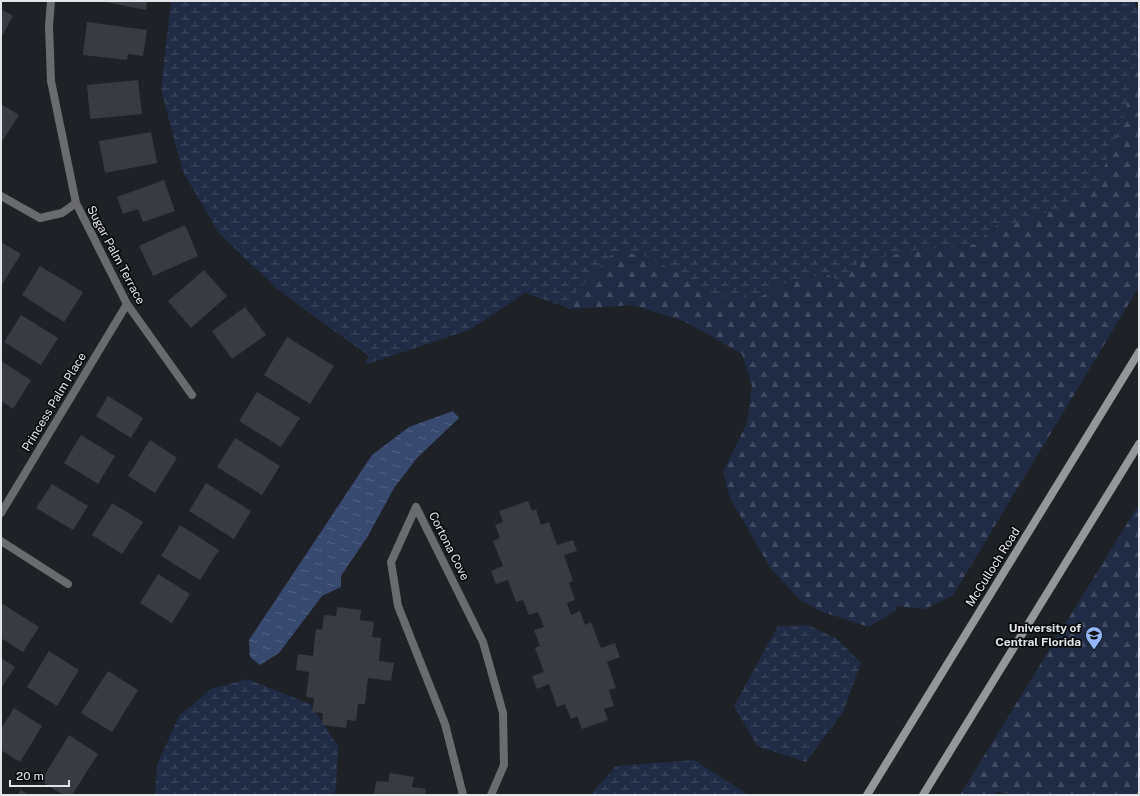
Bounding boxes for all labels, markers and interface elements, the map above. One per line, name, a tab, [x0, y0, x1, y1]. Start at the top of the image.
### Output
street label: Sugar Palm Terrace	[84, 203, 148, 307]
street label: Princess Palm Place	[19, 350, 89, 454]
street label: Cortona Cove	[426, 509, 472, 583]
street label: McCulloch Road	[963, 525, 1023, 609]
place label: University of Central Florida	[995, 621, 1081, 649]
school or university icon: University of Central Florida	[1084, 625, 1104, 650]
scale bar	[10, 762, 69, 788]
text: 20 m	[16, 769, 44, 783]

